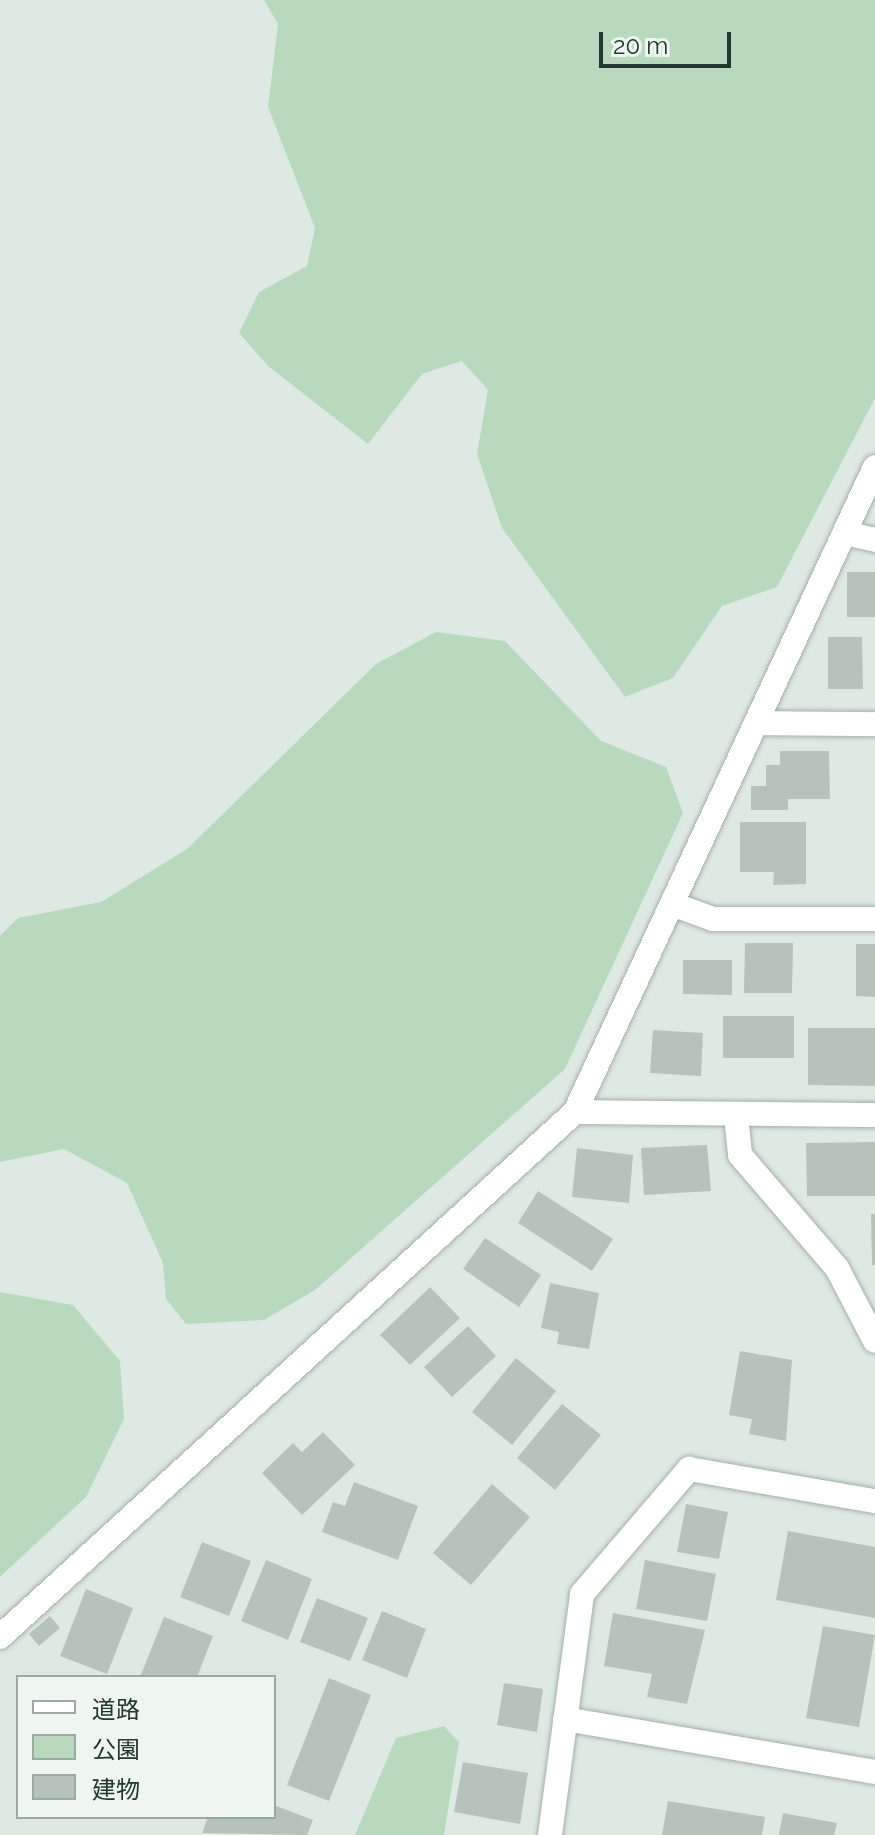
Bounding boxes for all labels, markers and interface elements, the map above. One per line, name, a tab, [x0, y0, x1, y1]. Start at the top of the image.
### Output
scale bar	[603, 16, 735, 66]
text: 20 m	[613, 31, 668, 60]
legend	[16, 1675, 276, 1819]
text: 道路	[92, 1695, 140, 1724]
text: 公園	[92, 1735, 140, 1764]
text: 建物	[92, 1775, 140, 1804]

